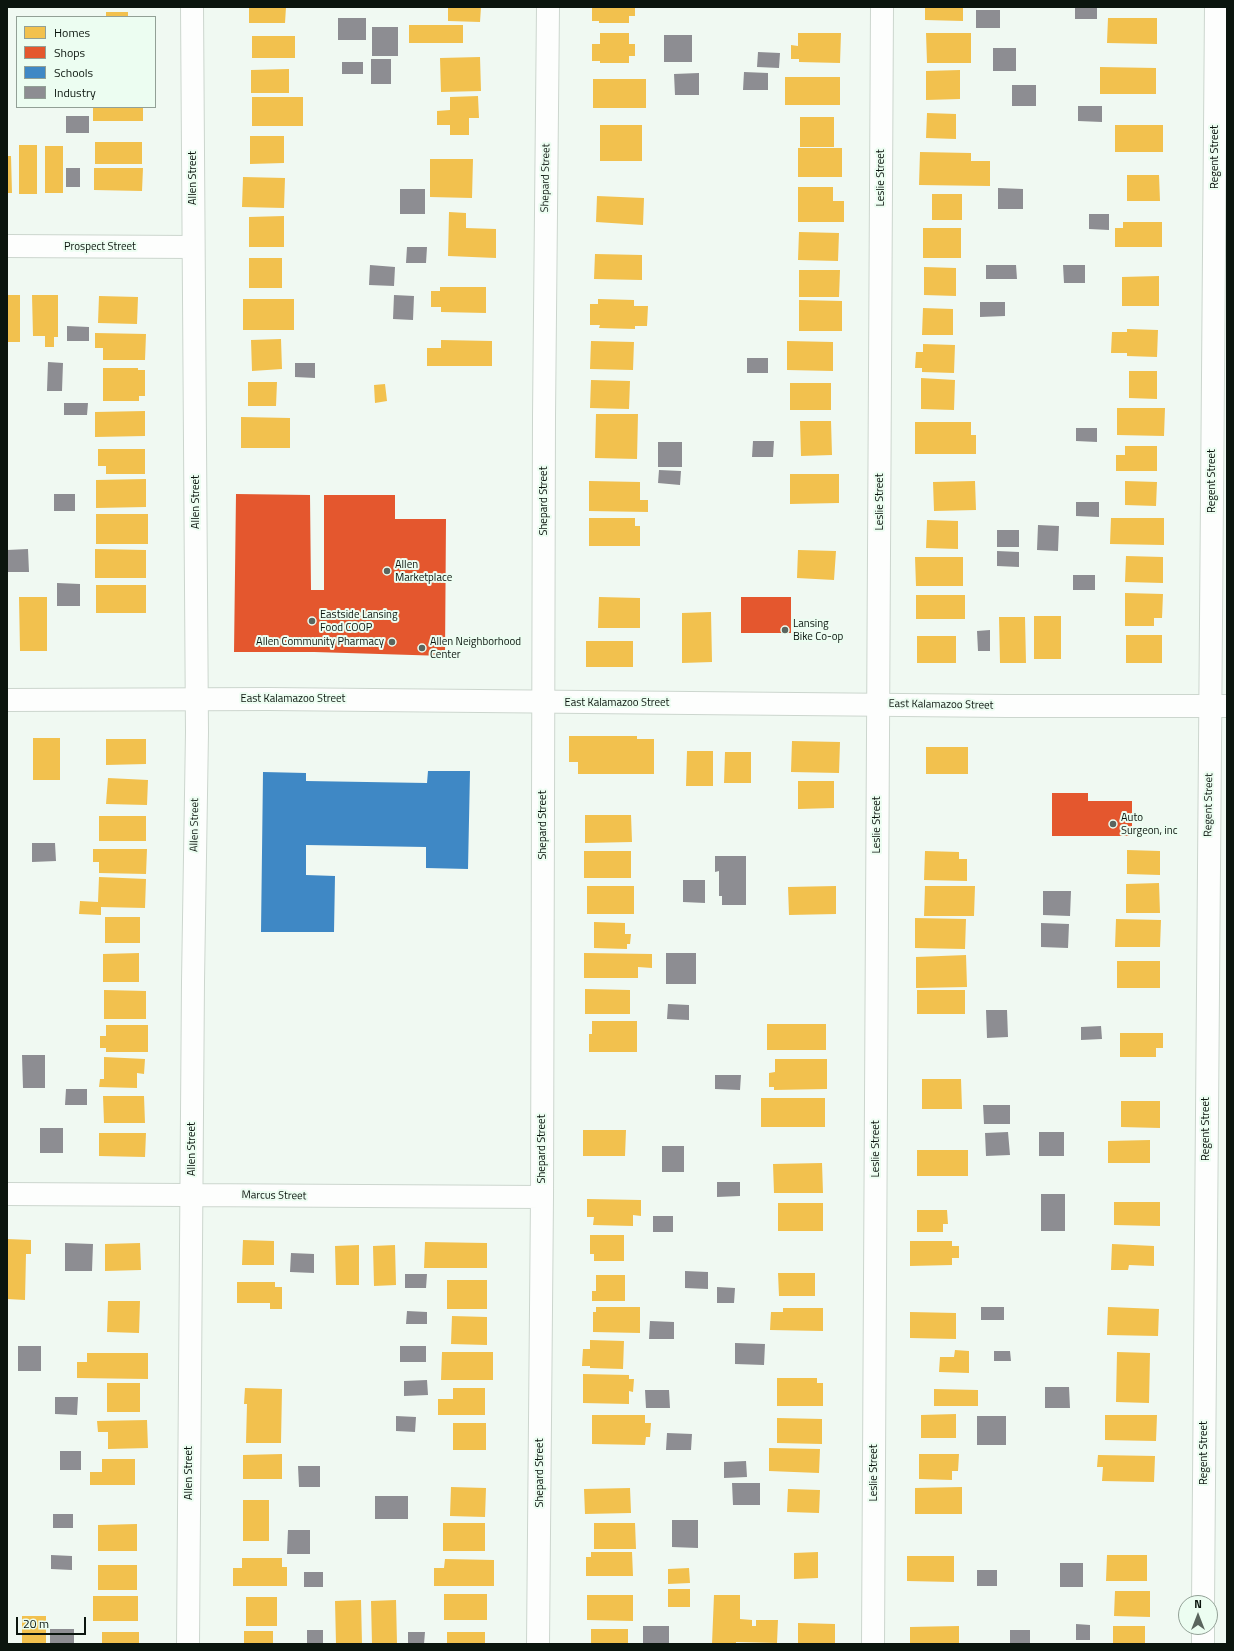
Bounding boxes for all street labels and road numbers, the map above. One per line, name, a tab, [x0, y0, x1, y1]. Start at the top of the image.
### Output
street label: Regent Street	[1208, 125, 1222, 189]
street label: Shepard Street	[539, 143, 553, 213]
street label: Leslie Street	[874, 149, 888, 207]
street label: Allen Street	[186, 151, 200, 205]
street label: Prospect Street	[64, 240, 136, 254]
street label: Regent Street	[1205, 449, 1219, 513]
street label: Shepard Street	[537, 467, 551, 535]
street label: Leslie Street	[873, 473, 887, 531]
street label: Allen Street	[189, 475, 203, 529]
street label: East Kalamazoo Street	[241, 692, 345, 706]
street label: East Kalamazoo Street	[565, 696, 669, 710]
street label: East Kalamazoo Street	[888, 697, 994, 713]
street label: Regent Street	[1202, 773, 1216, 837]
street label: Shepard Street	[536, 791, 550, 859]
street label: Leslie Street	[870, 796, 884, 854]
street label: Allen Street	[188, 798, 202, 852]
street label: Regent Street	[1199, 1097, 1213, 1161]
street label: Shepard Street	[535, 1115, 549, 1183]
street label: Leslie Street	[869, 1120, 883, 1178]
street label: Allen Street	[185, 1122, 199, 1176]
street label: Marcus Street	[241, 1189, 307, 1203]
street label: Regent Street	[1197, 1421, 1211, 1485]
street label: Shepard Street	[533, 1439, 547, 1507]
street label: Leslie Street	[867, 1444, 881, 1502]
street label: Allen Street	[182, 1446, 196, 1500]

